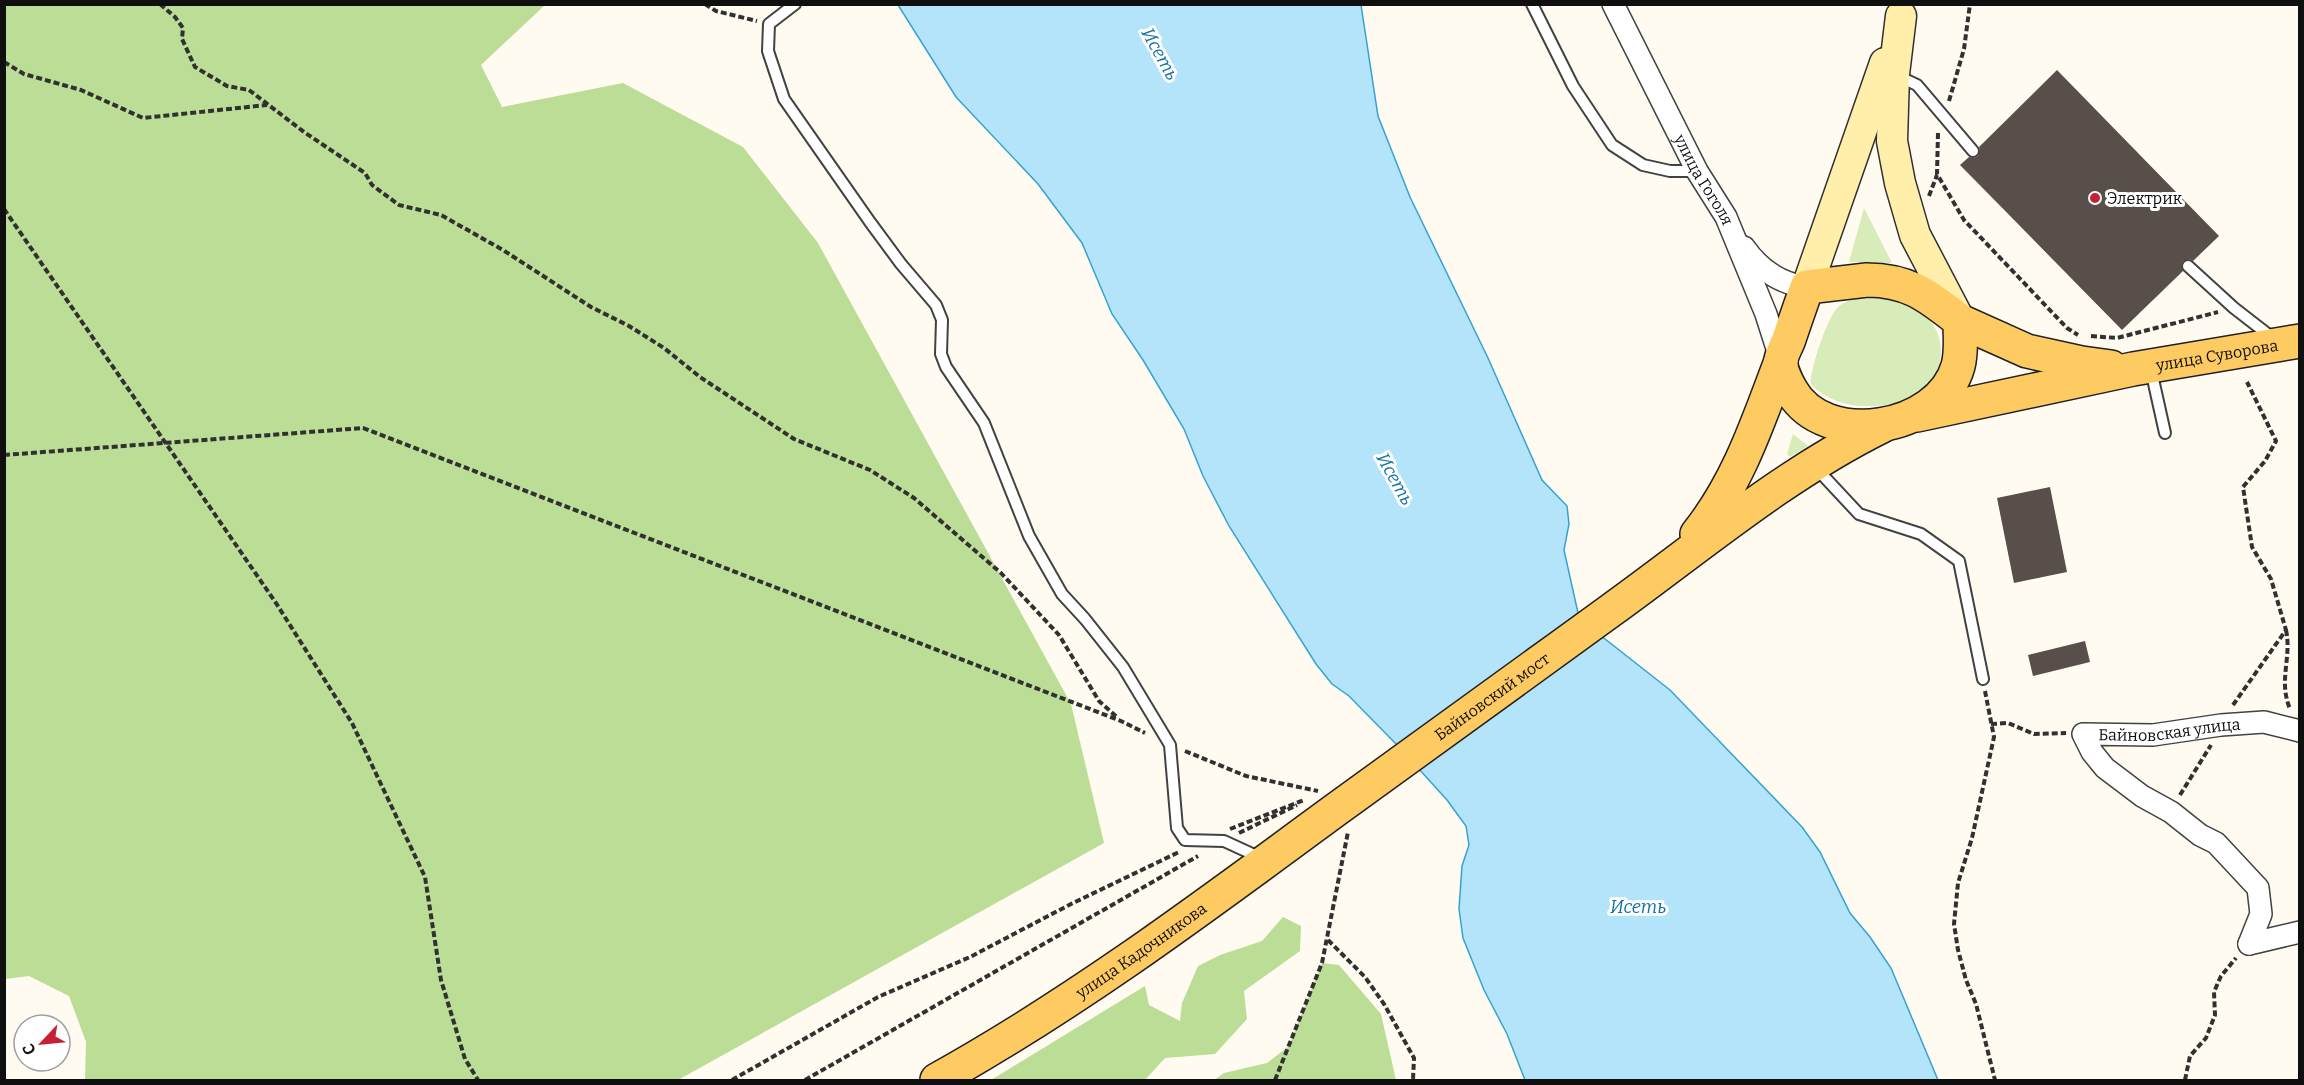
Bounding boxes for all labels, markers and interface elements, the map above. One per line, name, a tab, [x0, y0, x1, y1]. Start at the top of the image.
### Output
water label: Исеть	[1137, 24, 1183, 84]
street label: улица Гоголя	[1670, 130, 1737, 228]
place label: Электрик	[2107, 189, 2183, 208]
marker: Электрик	[2088, 191, 2102, 205]
street label: улица Суворова	[2154, 336, 2280, 375]
water label: Исеть	[1372, 449, 1418, 509]
street label: Байновский мост	[1431, 649, 1553, 745]
street label: Байновская улица	[2098, 715, 2241, 745]
water label: Исеть	[1610, 896, 1666, 918]
street label: улица Кадочникова	[1072, 899, 1210, 1003]
north arrow	[12, 1013, 72, 1073]
text: С	[18, 1041, 40, 1058]

